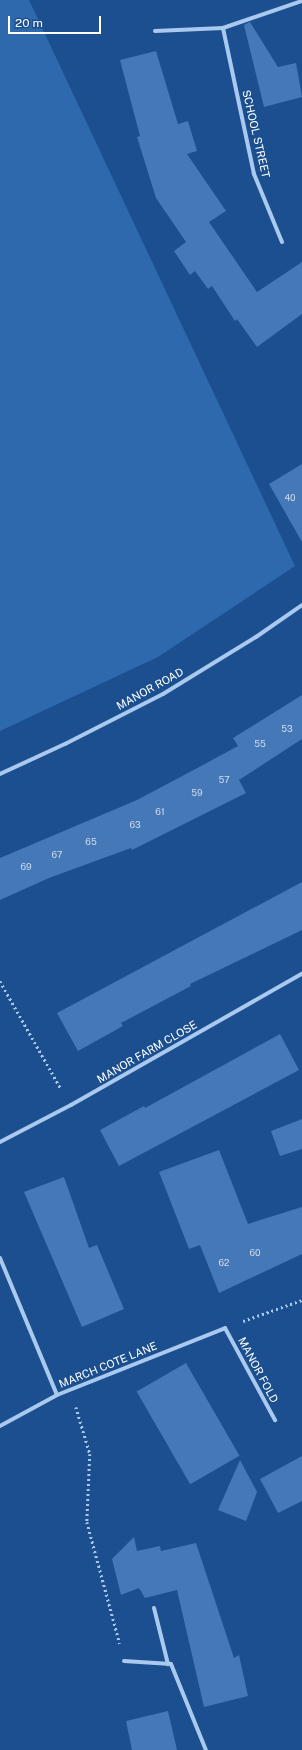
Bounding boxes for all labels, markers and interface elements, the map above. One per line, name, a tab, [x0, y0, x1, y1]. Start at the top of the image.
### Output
scale bar	[10, 8, 103, 34]
text: 20 m	[15, 16, 43, 30]
street label: SCHOOL STREET	[239, 89, 273, 179]
house number: 40	[284, 493, 296, 503]
street label: MANOR ROAD	[114, 665, 186, 713]
house number: 53	[281, 724, 293, 734]
house number: 55	[254, 739, 266, 749]
house number: 57	[218, 775, 230, 785]
house number: 59	[191, 788, 203, 798]
house number: 61	[155, 807, 165, 817]
house number: 63	[129, 820, 141, 830]
house number: 65	[85, 837, 97, 847]
house number: 67	[52, 850, 62, 860]
house number: 69	[20, 862, 32, 872]
street label: MANOR FARM CLOSE	[95, 1018, 199, 1086]
house number: 60	[249, 1248, 261, 1258]
house number: 62	[219, 1258, 229, 1268]
street label: MANOR FOLD	[235, 1335, 281, 1405]
street label: MARCH COTE LANE	[57, 1339, 159, 1391]

